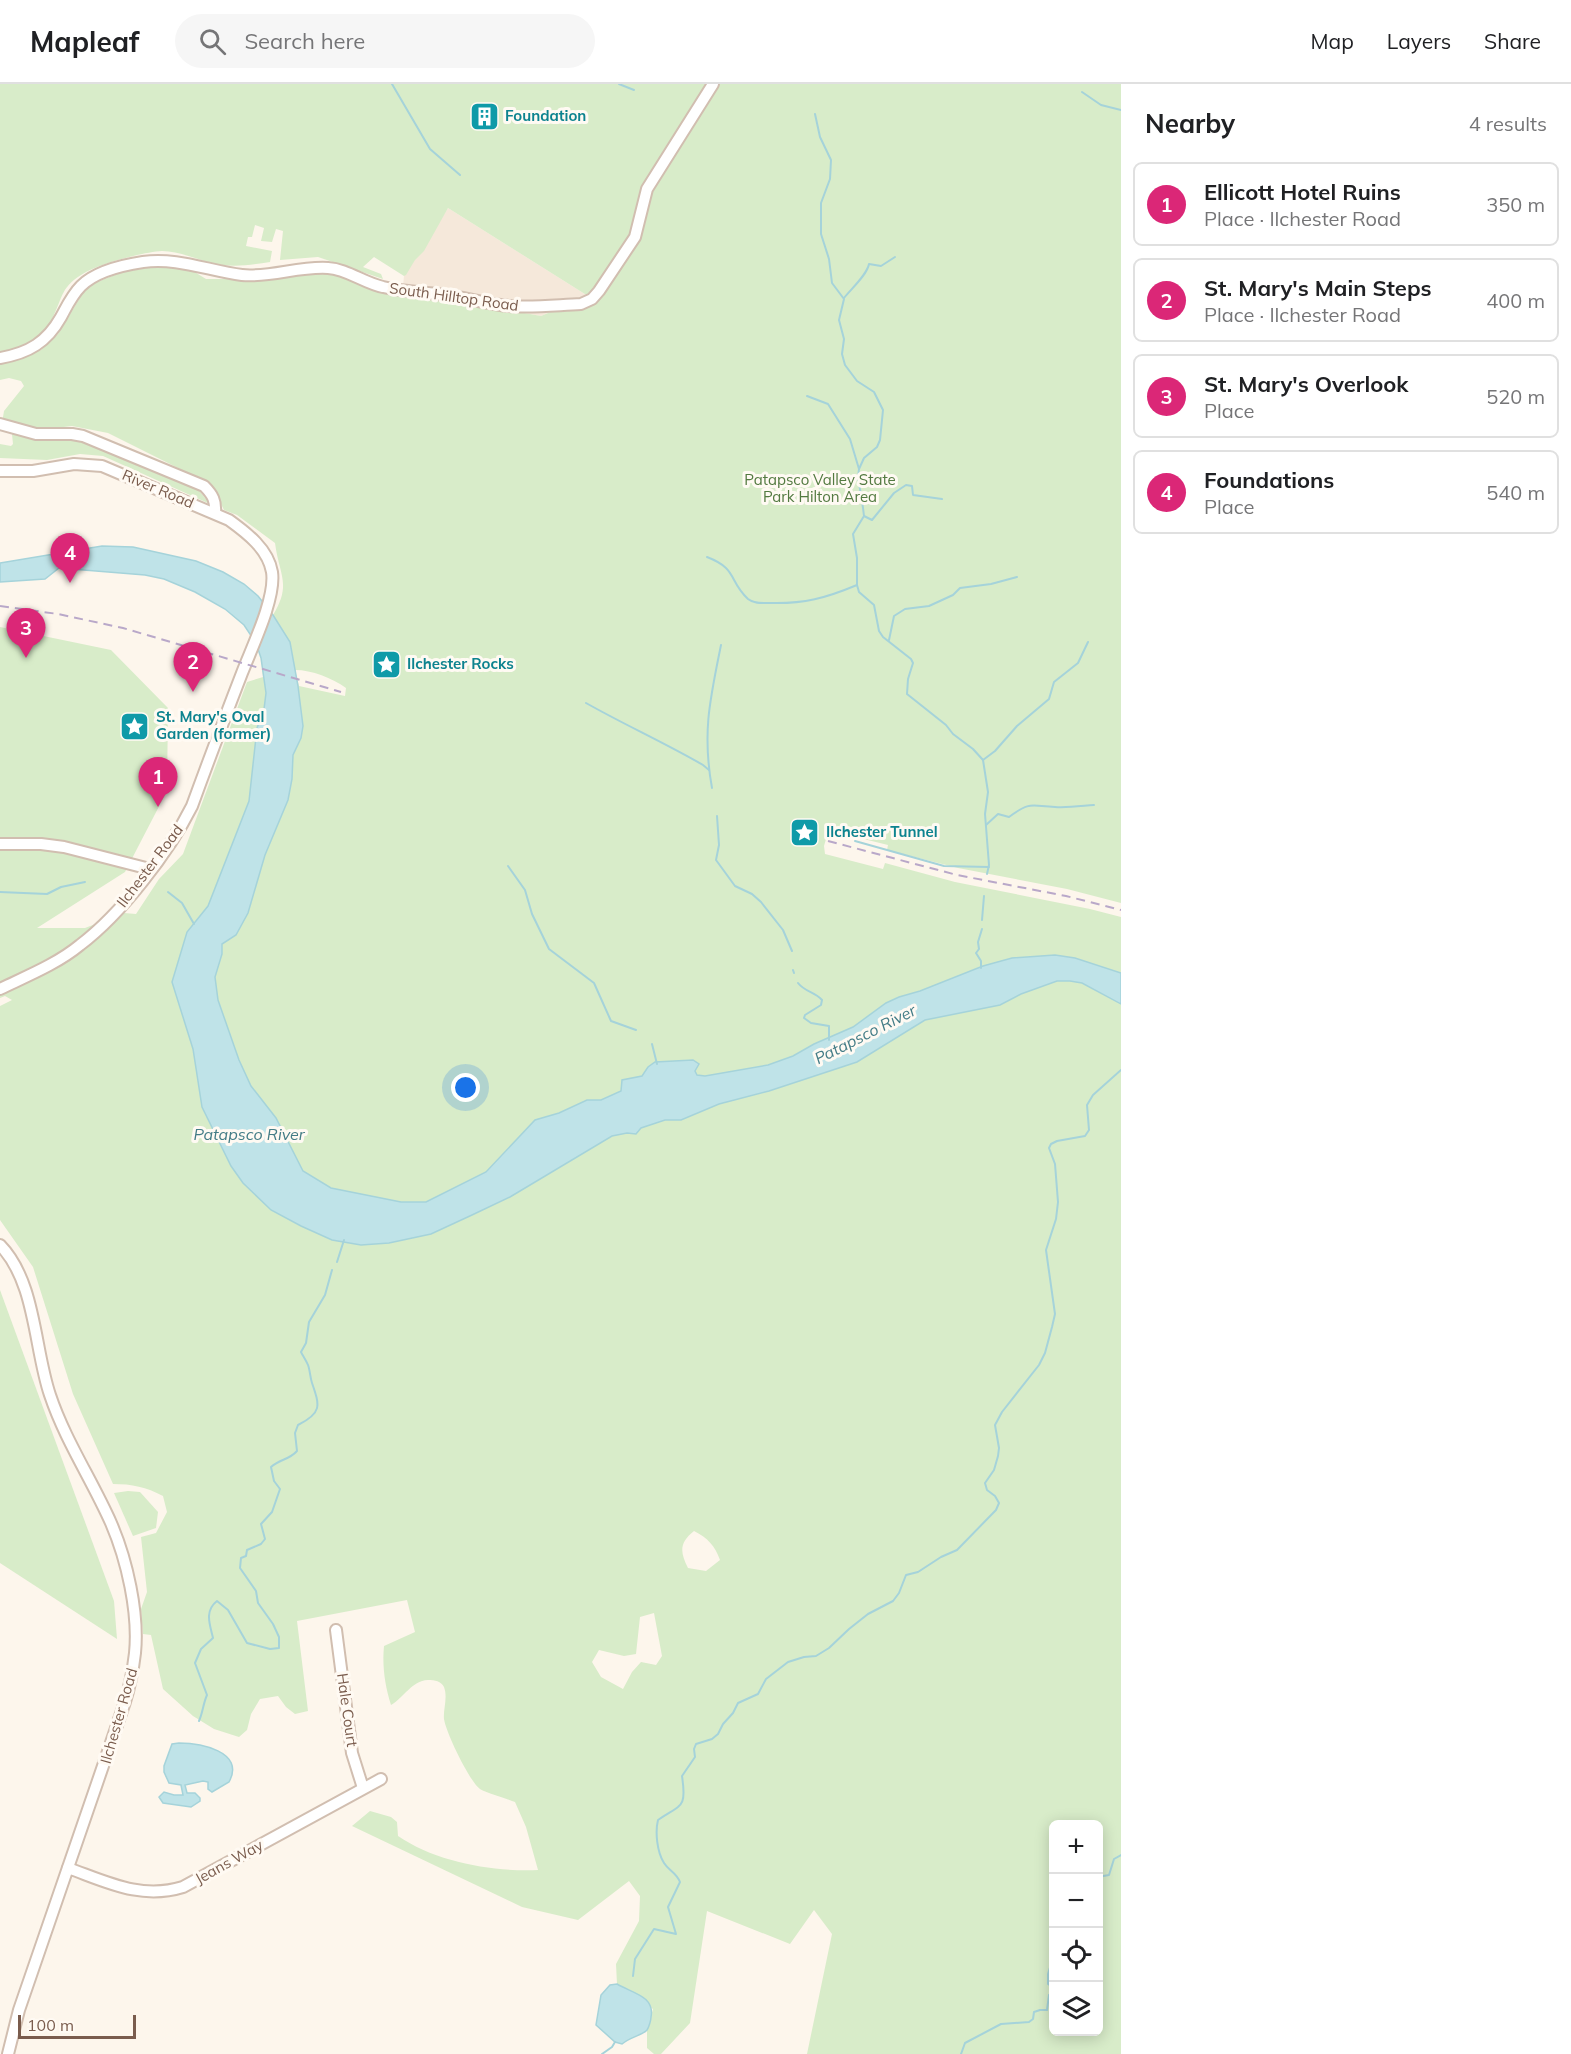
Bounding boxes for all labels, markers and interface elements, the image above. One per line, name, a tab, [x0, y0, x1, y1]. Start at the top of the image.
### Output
search box	[175, 14, 595, 68]
text: Mapleaf	[30, 24, 139, 59]
icon: search	[196, 25, 229, 58]
text: Search here	[244, 27, 365, 55]
text: Map	[1311, 28, 1354, 54]
text: Layers	[1387, 28, 1451, 54]
text: Share	[1484, 28, 1541, 54]
building icon: Foundation	[468, 100, 500, 132]
place label: Foundation	[505, 106, 586, 125]
text: Nearby	[1145, 107, 1235, 140]
text: 4 results	[1469, 111, 1547, 136]
text: Ellicott Hotel Ruins	[1204, 178, 1401, 206]
text: 1	[1161, 192, 1173, 217]
text: 350 m	[1486, 192, 1545, 217]
text: Place · Ilchester Road	[1204, 206, 1401, 231]
text: St. Mary's Main Steps	[1204, 274, 1432, 302]
street label: South Hilltop Road	[388, 278, 520, 315]
text: 2	[1161, 288, 1173, 313]
text: 400 m	[1486, 288, 1545, 313]
text: Place · Ilchester Road	[1204, 302, 1401, 327]
text: St. Mary's Overlook	[1204, 370, 1408, 398]
text: 3	[1161, 384, 1173, 409]
text: 520 m	[1486, 384, 1545, 409]
text: Place	[1204, 398, 1254, 423]
street label: River Road	[119, 465, 197, 512]
text: Foundations	[1204, 466, 1334, 494]
park label: Patapsco Valley State Park Hilton Area	[744, 470, 896, 506]
text: 4	[1161, 480, 1173, 505]
text: 540 m	[1486, 480, 1545, 505]
text: Place	[1204, 494, 1254, 519]
pin: 4	[50, 534, 90, 583]
pin: 3	[6, 608, 46, 658]
pin: 2	[174, 642, 212, 692]
place icon: Ilchester Rocks	[370, 648, 402, 680]
place label: Ilchester Rocks	[407, 654, 514, 673]
place label: St. Mary's Oval Garden (former)	[156, 707, 271, 743]
place icon: St. Mary's Oval Garden (former)	[119, 710, 151, 742]
pin: 1	[138, 758, 178, 807]
place icon: Ilchester Tunnel	[789, 816, 821, 848]
street label: Ilchester Road	[112, 821, 187, 911]
place label: Ilchester Tunnel	[826, 822, 938, 841]
water label: Patapsco River	[811, 999, 920, 1068]
your location	[451, 1073, 480, 1102]
water label: Patapsco River	[193, 1124, 306, 1144]
street label: Ilchester Road	[96, 1666, 141, 1766]
street label: Hale Court	[333, 1672, 362, 1748]
map controls	[1049, 1820, 1103, 2036]
button: +	[1049, 1820, 1103, 1874]
street label: Jeans Way	[191, 1835, 266, 1888]
button: −	[1049, 1874, 1103, 1928]
button: locate	[1049, 1928, 1103, 1982]
button: layers	[1049, 1982, 1103, 2036]
scale bar	[18, 2012, 136, 2040]
text: 100 m	[27, 2015, 74, 2035]

